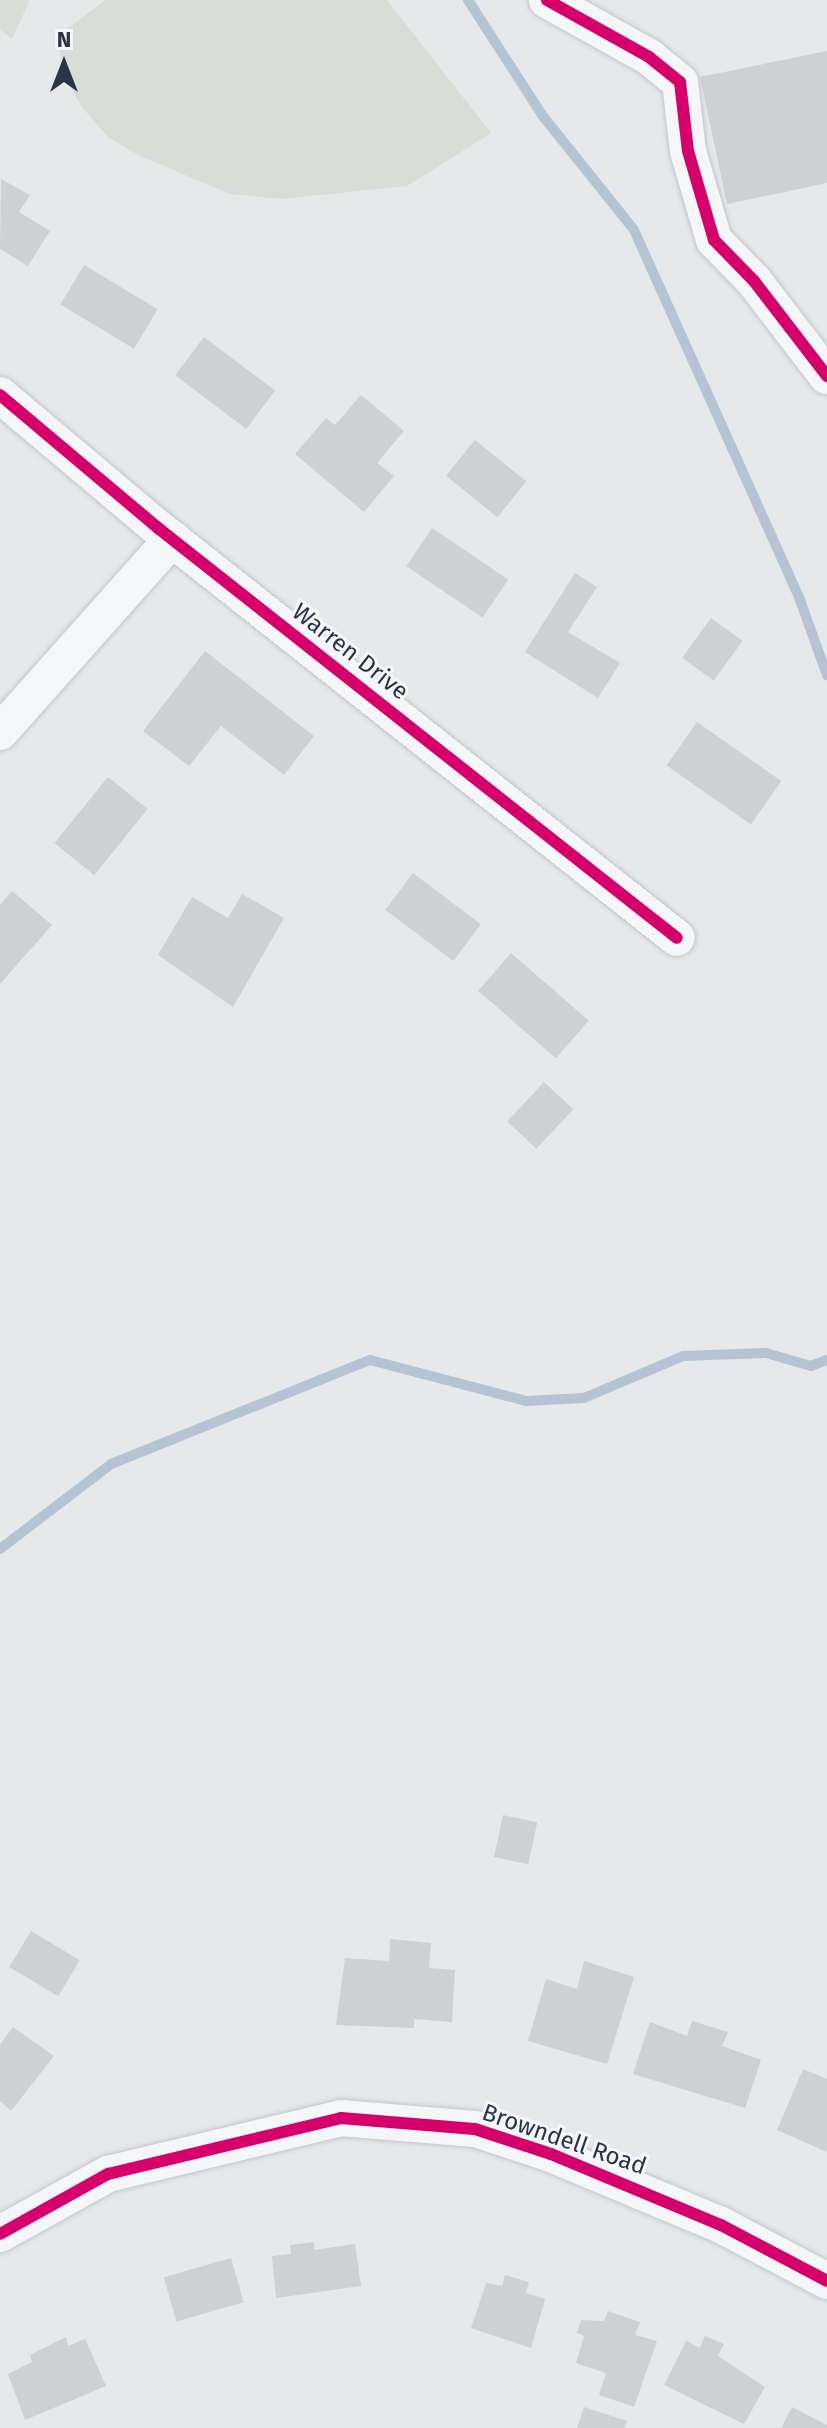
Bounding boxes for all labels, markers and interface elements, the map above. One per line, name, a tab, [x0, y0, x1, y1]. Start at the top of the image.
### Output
north arrow	[24, 24, 104, 104]
text: N	[57, 26, 71, 53]
street label: Warren Drive	[286, 598, 414, 706]
street label: Browndell Road	[478, 2098, 650, 2182]

